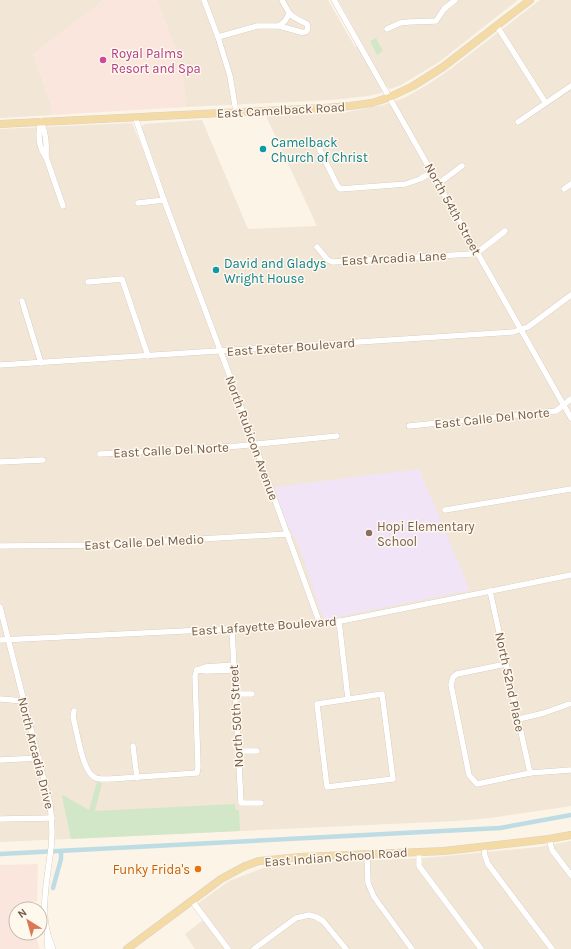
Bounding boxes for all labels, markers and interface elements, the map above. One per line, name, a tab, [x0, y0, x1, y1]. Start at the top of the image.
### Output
place label: Royal Palms Resort and Spa	[111, 46, 201, 76]
marker: Royal Palms Resort and Spa	[98, 55, 108, 65]
street label: East Camelback Road	[216, 99, 346, 121]
place label: Camelback Church of Christ	[271, 135, 368, 165]
marker: Camelback Church of Christ	[258, 144, 268, 154]
street label: North 54th Street	[422, 160, 484, 258]
street label: East Arcadia Lane	[341, 248, 447, 268]
place label: David and Gladys Wright House	[224, 256, 327, 286]
marker: David and Gladys Wright House	[211, 265, 221, 275]
street label: East Exeter Boulevard	[226, 335, 356, 359]
street label: North Rubicon Avenue	[222, 374, 282, 503]
street label: East Calle Del Norte	[434, 404, 551, 432]
street label: East Calle Del Norte	[113, 439, 229, 461]
place label: Hopi Elementary School	[377, 519, 474, 549]
marker: Hopi Elementary School	[364, 528, 374, 538]
street label: East Calle Del Medio	[84, 531, 204, 553]
street label: East Lafayette Boulevard	[191, 613, 337, 639]
street label: North 52nd Place	[492, 631, 528, 733]
street label: North 50th Street	[226, 664, 246, 768]
street label: North Arcadia Drive	[15, 696, 57, 811]
street label: East Indian School Road	[264, 845, 408, 869]
place label: Funky Frida's	[113, 862, 190, 877]
marker: Funky Frida's	[193, 864, 203, 874]
north arrow	[8, 901, 48, 941]
text: N	[15, 906, 29, 921]

